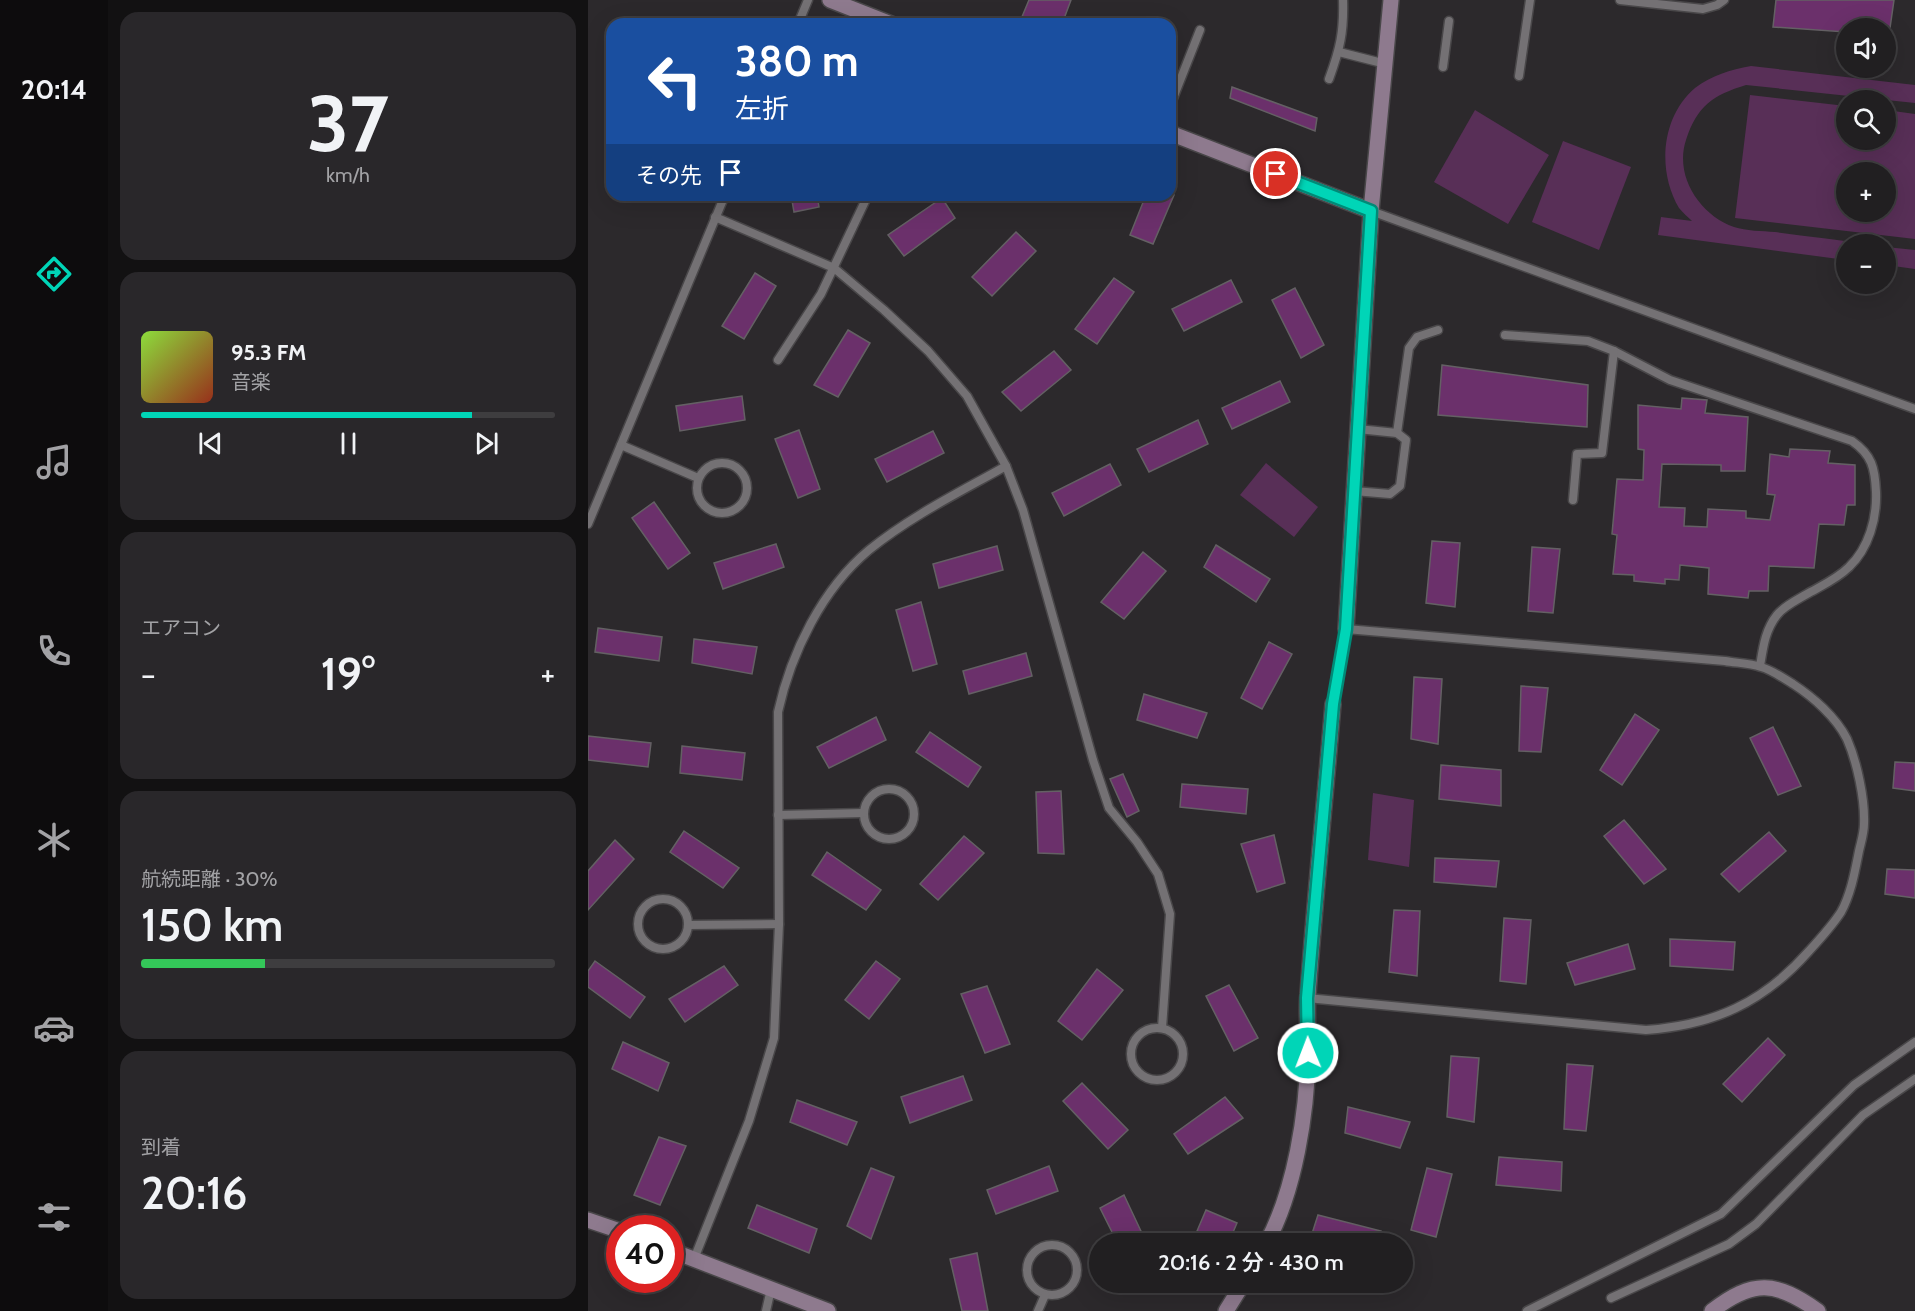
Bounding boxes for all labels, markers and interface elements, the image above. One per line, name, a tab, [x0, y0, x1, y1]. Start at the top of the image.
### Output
map controls	[1836, 18, 1896, 294]
button: sound	[1836, 18, 1896, 78]
text: 380 m	[735, 35, 859, 87]
icon: left	[636, 42, 714, 120]
text: 20:14	[21, 73, 87, 106]
text: 37	[307, 76, 389, 171]
button: search	[1836, 90, 1896, 150]
text: 左折	[735, 92, 789, 125]
pin	[1250, 148, 1301, 199]
icon: arrive	[714, 156, 747, 189]
icon: arrive	[1259, 157, 1292, 190]
text: その先	[636, 162, 702, 189]
button: +	[1836, 162, 1896, 222]
text: km/h	[326, 163, 370, 187]
button: −	[1836, 234, 1896, 294]
icon: directions	[33, 253, 75, 295]
text: 95.3 FM	[231, 339, 306, 366]
text: 音楽	[231, 370, 271, 394]
icon: previous	[194, 427, 227, 460]
icon: pause	[332, 427, 365, 460]
icon: next	[470, 427, 503, 460]
icon: music	[33, 441, 75, 483]
text: エアコン	[141, 616, 221, 640]
icon: phone	[33, 630, 75, 672]
text: 19°	[321, 647, 375, 701]
text: −	[141, 654, 156, 694]
text: +	[540, 654, 555, 694]
icon: climate	[33, 819, 75, 861]
text: 航続距離 · 30%	[141, 867, 278, 891]
text: 150 km	[141, 898, 283, 952]
icon: car	[33, 1007, 75, 1049]
position arrow	[1276, 1021, 1340, 1085]
text: 到着	[141, 1135, 181, 1159]
text: 20:16	[141, 1166, 247, 1220]
icon: filters	[33, 1196, 75, 1238]
speed limit sign: 40	[606, 1215, 684, 1293]
text: 20:16 · 2 分 · 430 m	[1158, 1249, 1344, 1276]

